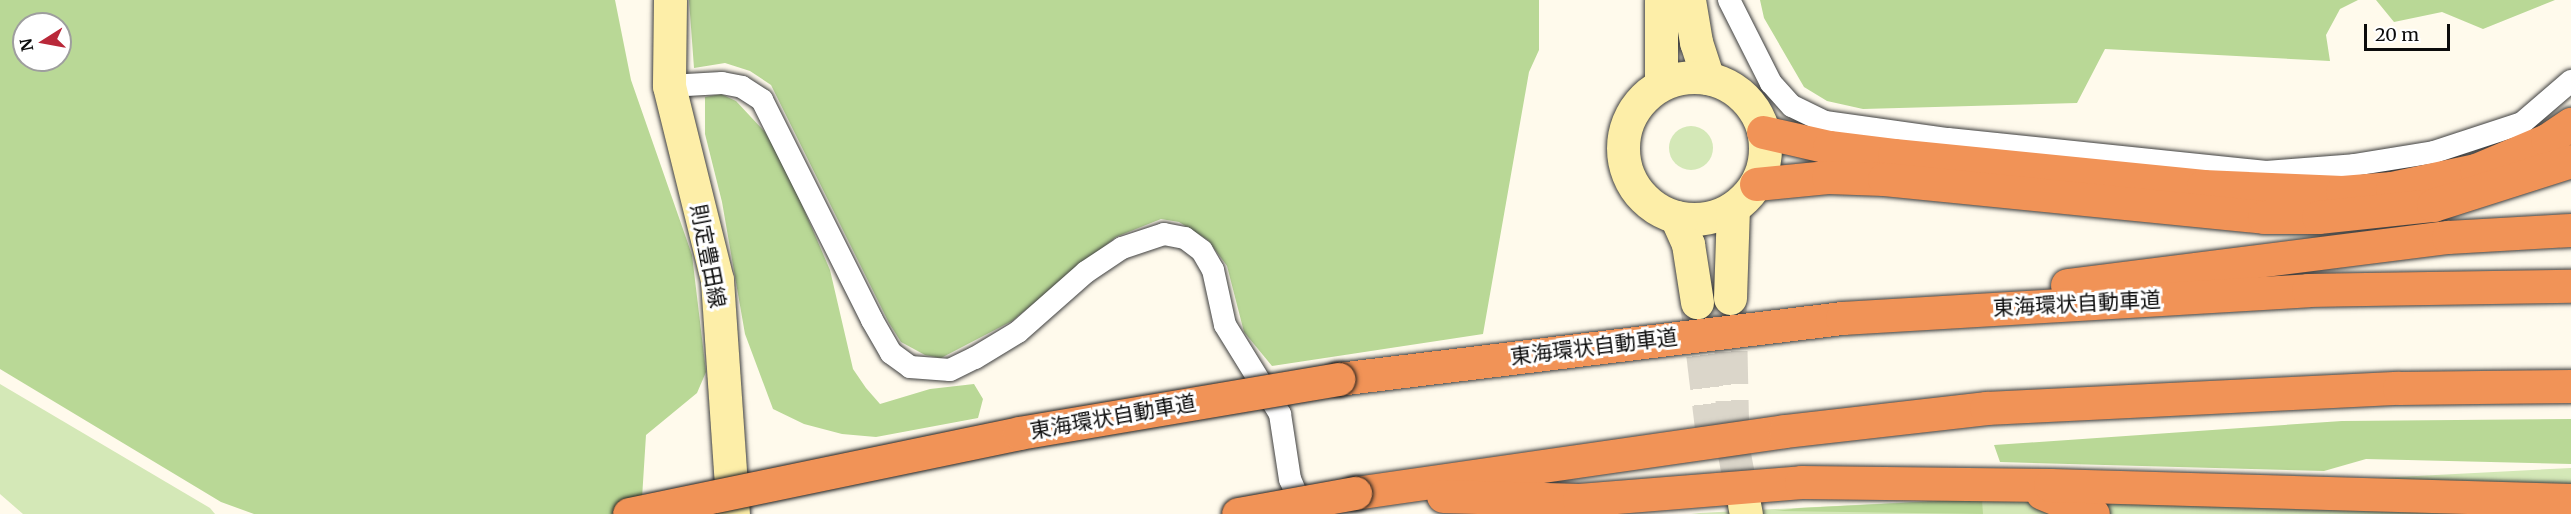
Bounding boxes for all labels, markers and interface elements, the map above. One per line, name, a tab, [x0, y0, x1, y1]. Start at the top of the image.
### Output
north arrow	[12, 12, 72, 72]
scale bar	[2367, 12, 2452, 50]
text: 20 m	[2375, 23, 2419, 46]
text: N	[15, 37, 37, 53]
street label: 則定豊田線	[686, 202, 730, 310]
street label: 東海環状自動車道	[1992, 287, 2162, 321]
street label: 東海環状自動車道	[1509, 324, 1679, 370]
street label: 東海環状自動車道	[1028, 390, 1198, 444]

